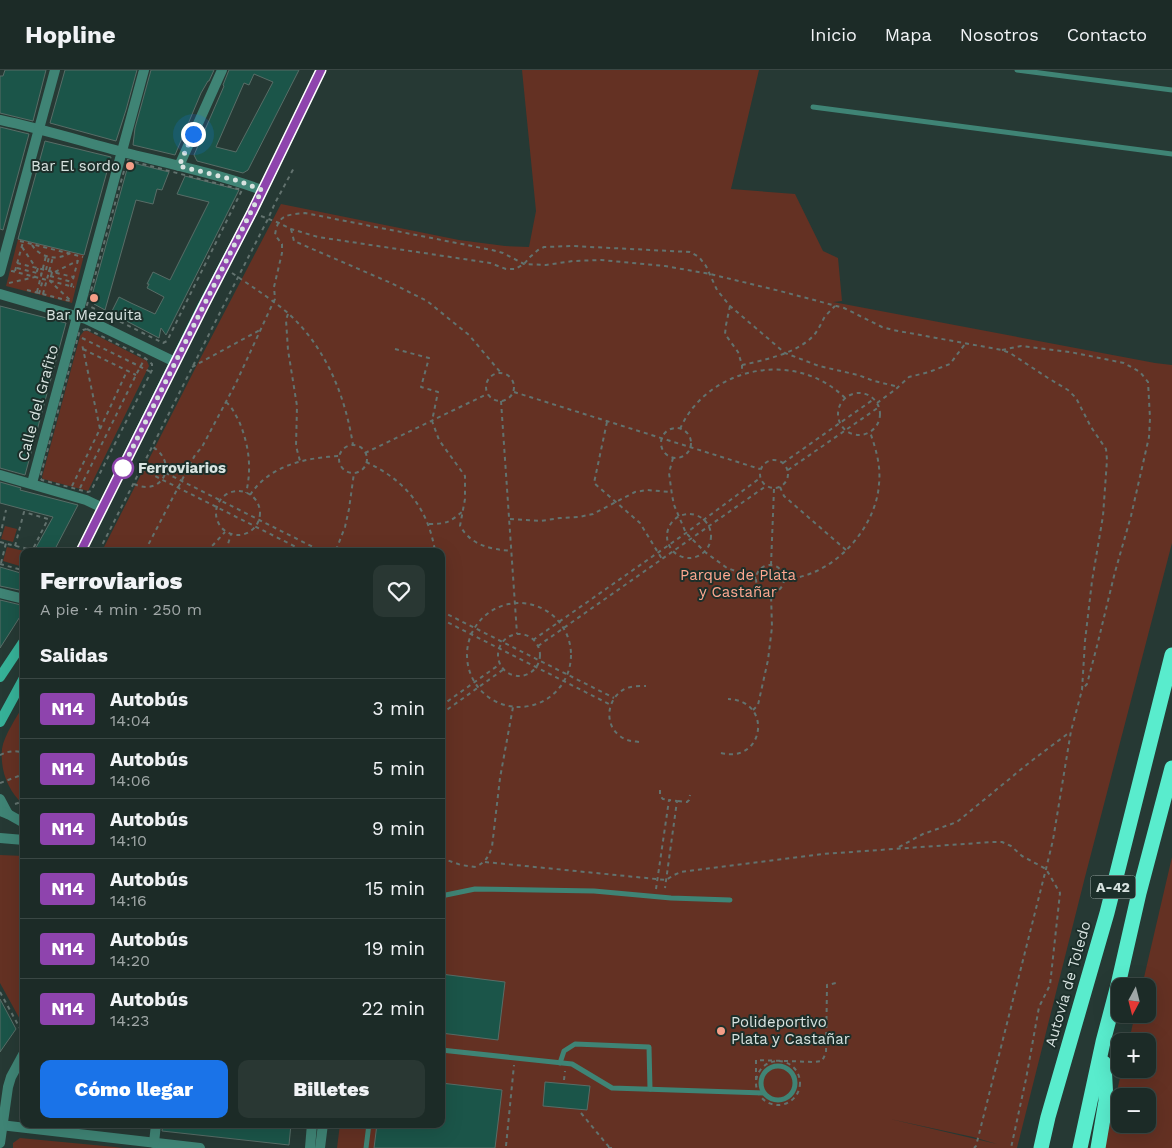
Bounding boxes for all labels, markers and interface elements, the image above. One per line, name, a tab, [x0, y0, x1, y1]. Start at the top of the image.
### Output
text: Hopline	[25, 21, 116, 49]
text: Inicio	[810, 24, 857, 45]
text: Mapa	[885, 24, 932, 45]
text: Nosotros	[960, 24, 1039, 45]
text: Contacto	[1067, 24, 1147, 45]
your location	[181, 122, 206, 147]
place label: Bar El sordo	[31, 157, 120, 175]
marker: Bar El sordo	[124, 160, 136, 172]
marker: Bar Mezquita	[88, 292, 100, 304]
place label: Bar Mezquita	[46, 306, 142, 324]
street label: Calle del Grafito	[14, 343, 62, 463]
marker: Ferroviarios	[112, 457, 134, 479]
place label: Ferroviarios	[138, 459, 226, 477]
button: heart	[373, 565, 425, 617]
park label: Parque de Plata y Castañar	[680, 566, 796, 601]
text: Ferroviarios	[40, 567, 182, 595]
text: A pie · 4 min · 250 m	[40, 600, 202, 619]
text: Salidas	[40, 644, 108, 667]
text: Autobús	[110, 688, 188, 711]
text: 3 min	[373, 697, 425, 720]
text: N14	[51, 698, 84, 719]
text: 14:04	[110, 711, 150, 730]
text: Autobús	[110, 748, 188, 771]
text: 5 min	[373, 757, 425, 780]
text: N14	[51, 758, 84, 779]
text: 14:06	[110, 771, 150, 790]
text: Autobús	[110, 808, 188, 831]
text: 9 min	[372, 817, 425, 840]
text: N14	[51, 818, 84, 839]
text: 14:10	[110, 831, 147, 850]
text: Autobús	[110, 868, 188, 891]
road number: A-42	[1090, 876, 1136, 899]
text: 15 min	[365, 877, 425, 900]
text: N14	[51, 878, 84, 899]
text: 14:16	[110, 891, 147, 910]
street label: Autovía de Toledo	[1041, 919, 1095, 1049]
text: Autobús	[110, 928, 188, 951]
text: 19 min	[364, 937, 425, 960]
text: N14	[51, 938, 84, 959]
text: 14:20	[110, 951, 150, 970]
north arrow	[1111, 978, 1156, 1022]
map controls	[1111, 978, 1156, 1133]
text: Autobús	[110, 988, 188, 1011]
text: 22 min	[361, 997, 425, 1020]
text: N14	[51, 998, 84, 1019]
text: 14:23	[110, 1011, 149, 1030]
place label: Polideportivo Plata y Castañar	[731, 1013, 850, 1048]
marker: Polideportivo Plata y Castañar	[715, 1025, 727, 1037]
button: +	[1111, 1033, 1156, 1078]
button: Cómo llegar	[40, 1060, 228, 1118]
button: Billetes	[238, 1060, 425, 1118]
button: −	[1111, 1088, 1156, 1133]

